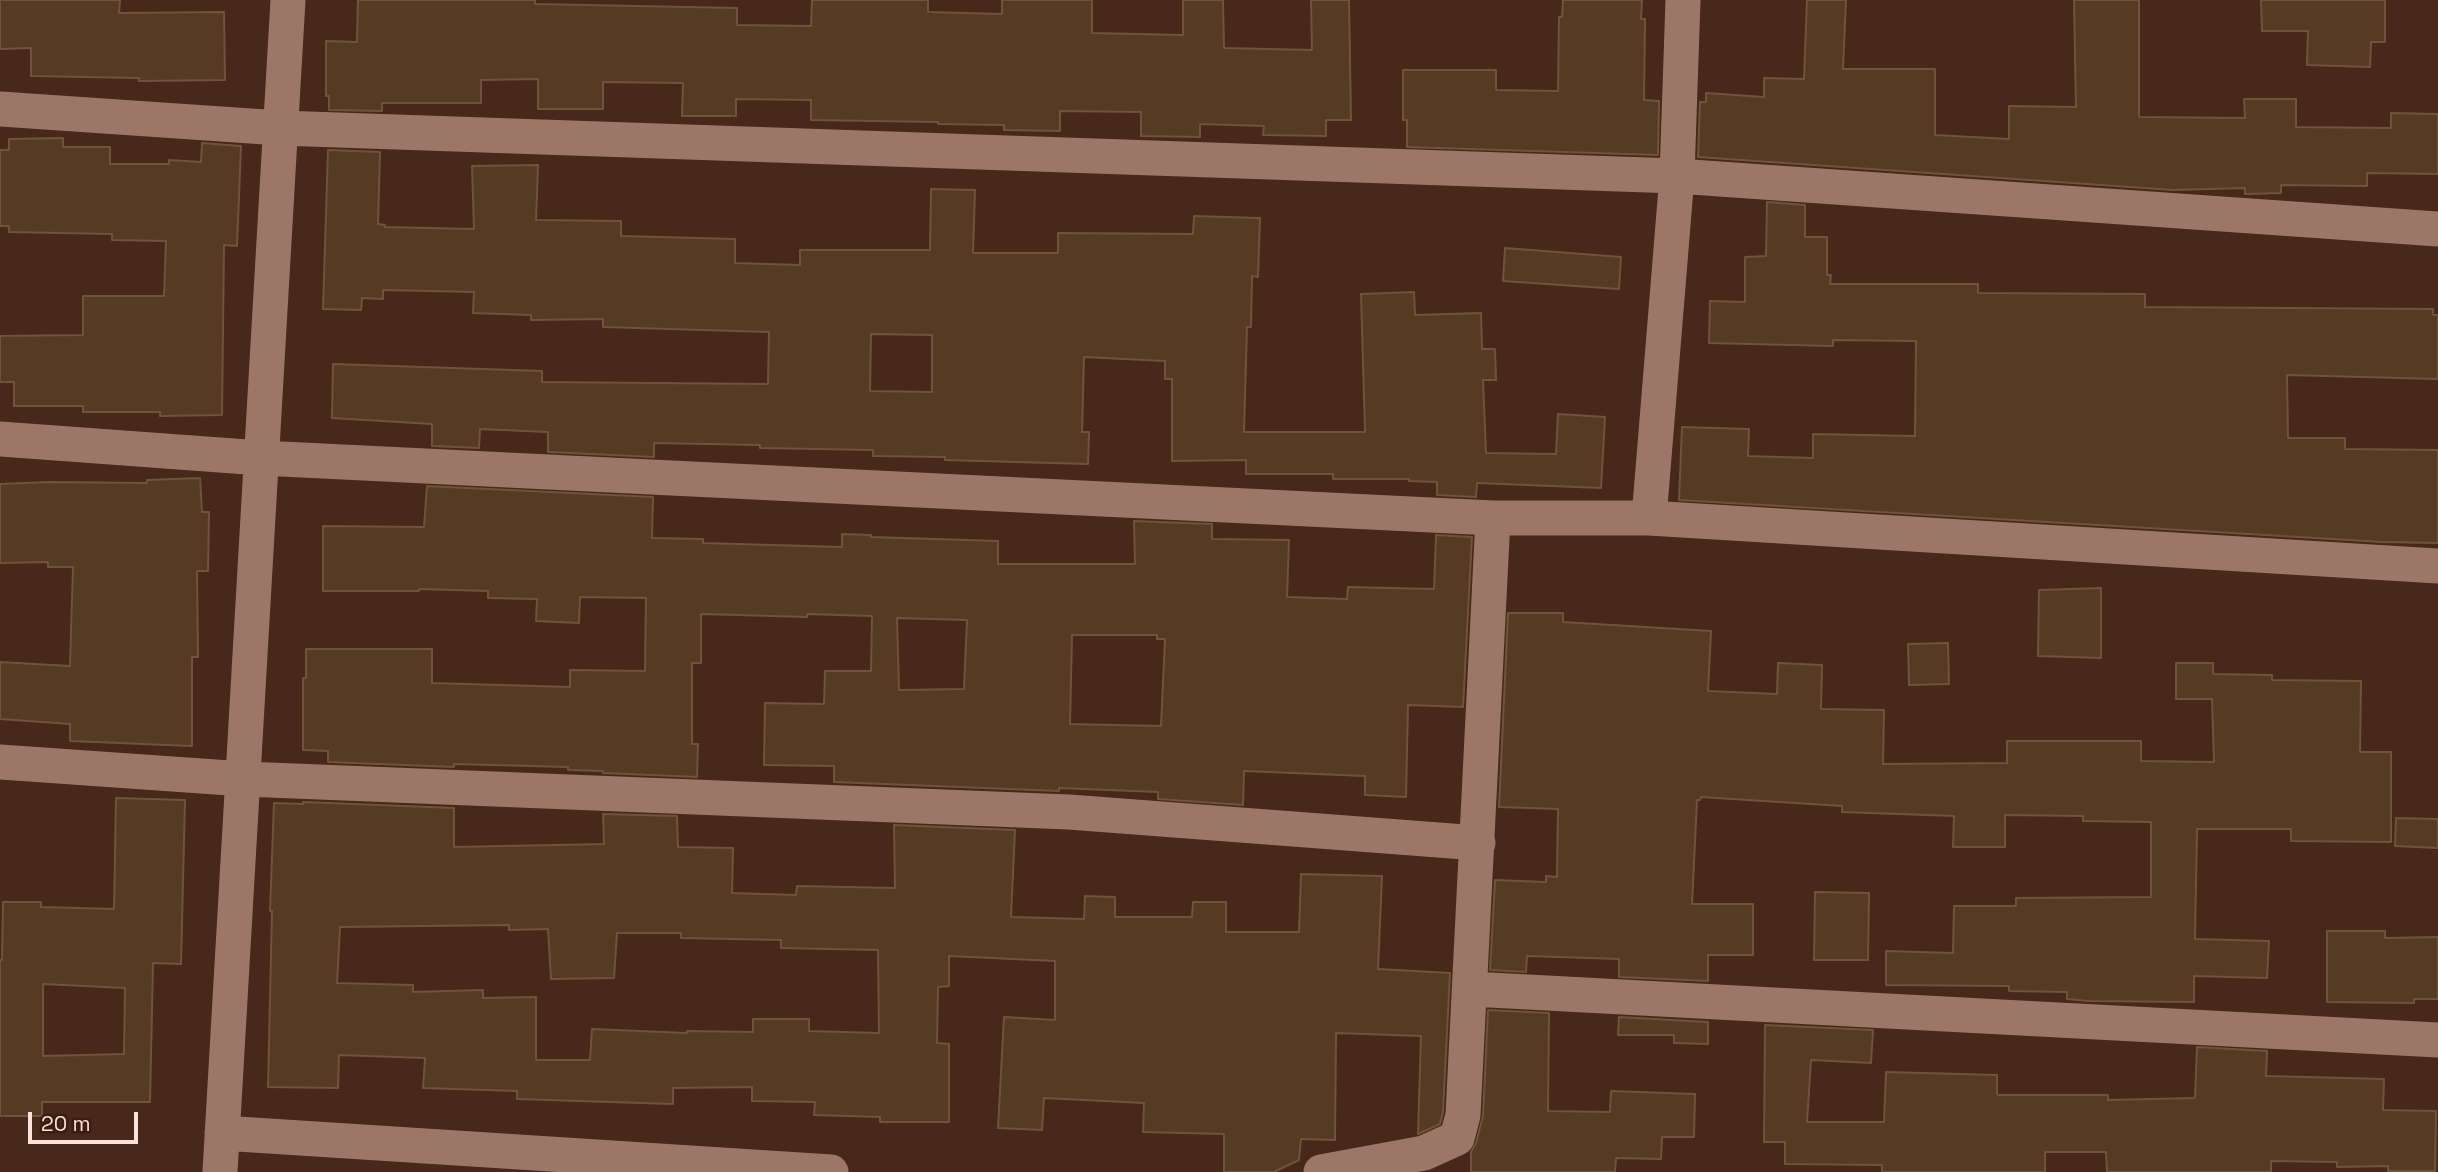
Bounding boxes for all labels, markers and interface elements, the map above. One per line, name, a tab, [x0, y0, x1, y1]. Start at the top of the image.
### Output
scale bar	[32, 1098, 142, 1142]
text: 20 m	[41, 1110, 91, 1137]

